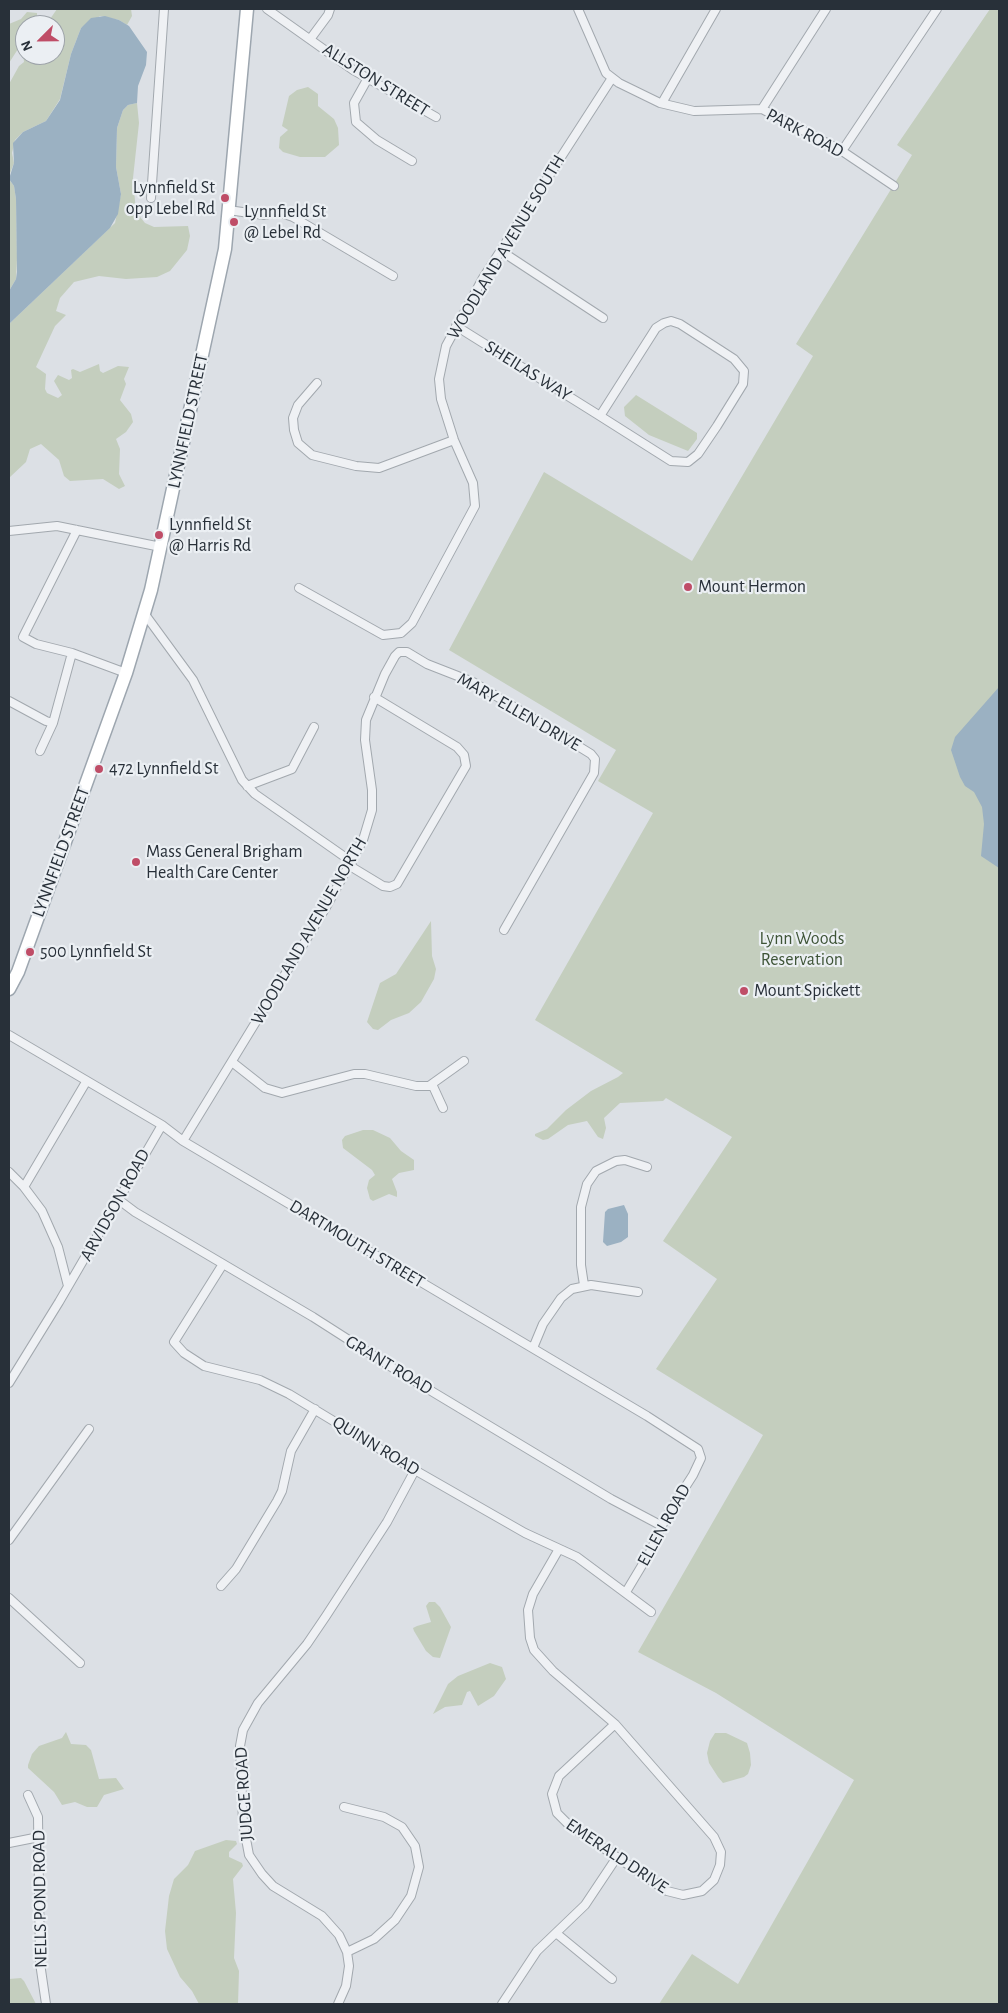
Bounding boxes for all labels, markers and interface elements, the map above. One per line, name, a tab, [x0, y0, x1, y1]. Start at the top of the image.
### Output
north arrow	[15, 15, 65, 65]
text: N	[19, 38, 35, 53]
street label: ALLSTON STREET	[319, 39, 433, 121]
street label: PARK ROAD	[763, 104, 847, 162]
street label: WOODLAND AVENUE SOUTH	[442, 151, 570, 343]
place label: Lynnfield St opp Lebel Rd	[126, 177, 215, 220]
marker: Lynnfield St opp Lebel Rd	[219, 192, 231, 204]
place label: Lynnfield St @ Lebel Rd	[244, 201, 326, 243]
marker: Lynnfield St @ Lebel Rd	[228, 216, 240, 228]
street label: SHEILAS WAY	[481, 336, 575, 406]
street label: LYNNFIELD STREET	[163, 352, 213, 490]
place label: Lynnfield St @ Harris Rd	[169, 514, 251, 556]
marker: Lynnfield St @ Harris Rd	[153, 529, 165, 541]
place label: Mount Hermon	[698, 576, 806, 598]
marker: Mount Hermon	[682, 581, 694, 593]
street label: MARY ELLEN DRIVE	[453, 668, 585, 756]
place label: 472 Lynnfield St	[109, 758, 219, 780]
marker: 472 Lynnfield St	[93, 763, 105, 775]
street label: LYNNFIELD STREET	[27, 784, 95, 920]
street label: WOODLAND AVENUE NORTH	[246, 833, 372, 1029]
place label: Mass General Brigham Health Care Center	[146, 841, 303, 884]
marker: Mass General Brigham Health Care Center	[130, 856, 142, 868]
park label: Lynn Woods Reservation	[759, 928, 845, 971]
place label: 500 Lynnfield St	[40, 941, 152, 963]
marker: 500 Lynnfield St	[24, 946, 36, 958]
place label: Mount Spickett	[754, 980, 860, 1002]
marker: Mount Spickett	[738, 985, 750, 997]
street label: ARVIDSON ROAD	[75, 1145, 155, 1265]
street label: DARTMOUTH STREET	[285, 1195, 429, 1293]
street label: GRANT ROAD	[341, 1330, 437, 1400]
street label: QUINN ROAD	[328, 1411, 424, 1481]
street label: ELLEN ROAD	[633, 1480, 695, 1570]
street label: JUDGE ROAD	[230, 1746, 258, 1842]
street label: EMERALD DRIVE	[562, 1814, 672, 1898]
street label: NELLS POND ROAD	[28, 1830, 52, 1968]

